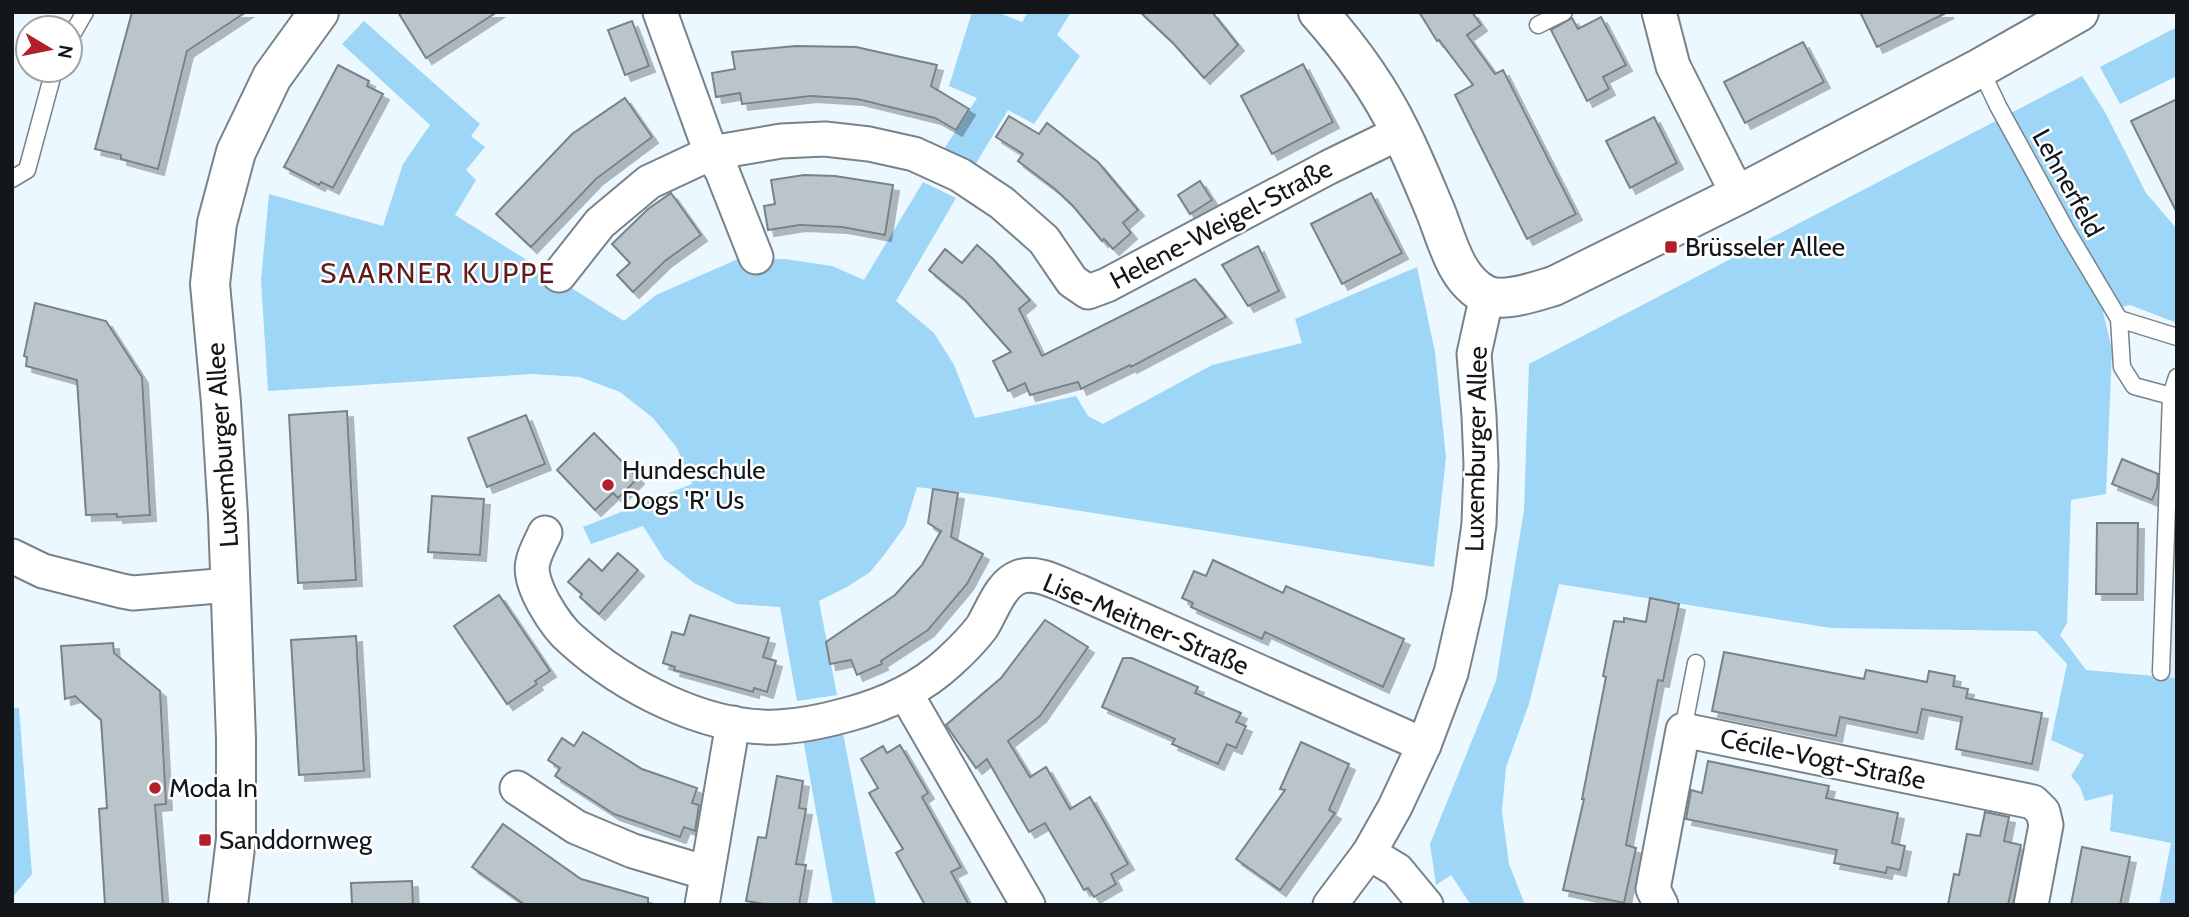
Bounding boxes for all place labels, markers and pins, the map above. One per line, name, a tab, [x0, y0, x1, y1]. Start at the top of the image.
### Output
place label: Brüsseler Allee	[1685, 231, 1845, 263]
marker: Brüsseler Allee	[1663, 239, 1679, 255]
place label: Hundeschule Dogs 'R' Us	[622, 454, 766, 516]
marker: Hundeschule Dogs 'R' Us	[600, 477, 616, 493]
place label: Moda In	[169, 772, 258, 804]
marker: Moda In	[147, 780, 163, 796]
place label: Sanddornweg	[219, 824, 373, 856]
marker: Sanddornweg	[197, 832, 213, 848]

